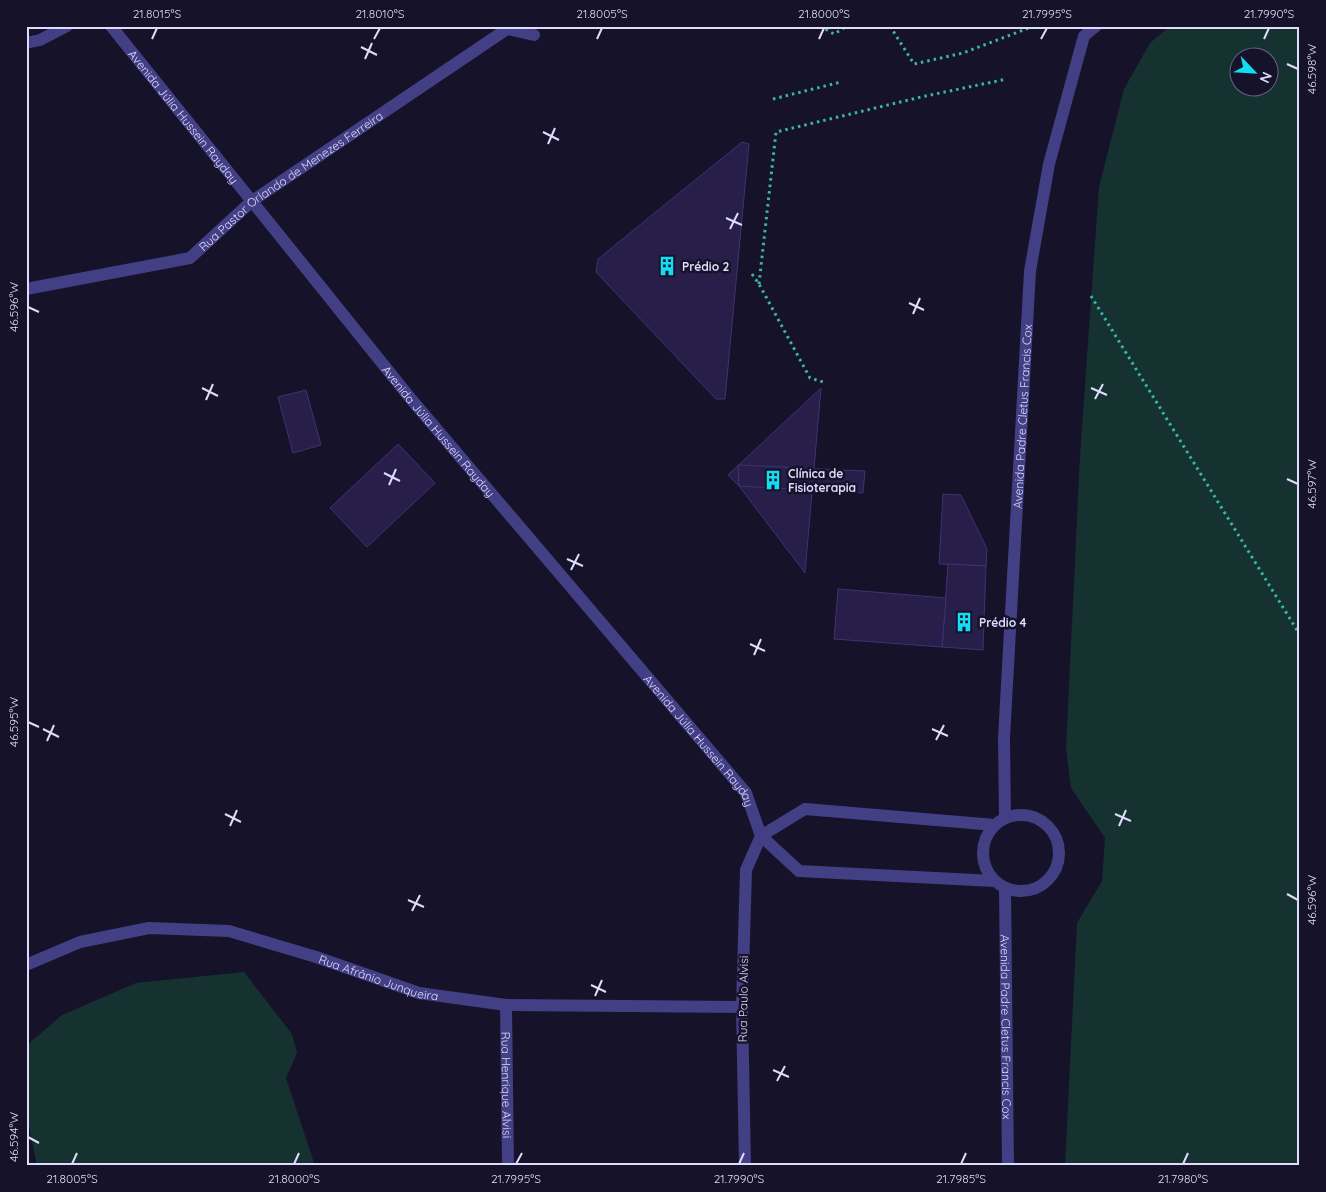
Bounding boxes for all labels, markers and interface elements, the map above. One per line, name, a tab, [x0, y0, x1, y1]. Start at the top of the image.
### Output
text: 21.8015°S	[133, 6, 182, 21]
text: 21.8010°S	[355, 6, 405, 21]
text: 21.8005°S	[576, 6, 628, 21]
text: 21.8000°S	[798, 6, 850, 21]
text: 21.7995°S	[1022, 6, 1072, 21]
text: 21.7990°S	[1244, 6, 1295, 21]
text: 46.598°W	[1304, 43, 1319, 94]
street label: Avenida Júlia Hussein Rayday	[125, 46, 242, 186]
north arrow	[1228, 48, 1278, 98]
text: N	[1255, 69, 1276, 86]
street label: Rua Pastor Orlando de Menezes Ferreira	[195, 108, 385, 254]
building icon: Prédio 2	[656, 255, 678, 277]
place label: Prédio 2	[682, 259, 729, 274]
text: 46.596°W	[6, 281, 21, 332]
street label: Avenida Padre Cletus Francis Cox	[1009, 324, 1035, 509]
street label: Avenida Júlia Hussein Rayday	[379, 362, 498, 500]
text: 46.597°W	[1304, 459, 1319, 509]
place label: Clínica de Fisioterapia	[788, 466, 856, 495]
building icon: Clínica de Fisioterapia	[762, 469, 784, 491]
building icon: Prédio 4	[953, 611, 975, 633]
place label: Prédio 4	[979, 615, 1027, 630]
street label: Avenida Júlia Hussein Rayday	[641, 671, 758, 809]
text: 46.595°W	[6, 696, 21, 747]
text: 46.596°W	[1304, 874, 1319, 925]
street label: Avenida Padre Cletus Francis Cox	[998, 934, 1015, 1120]
street label: Rua Afrânio Junqueira	[317, 951, 439, 1003]
street label: Rua Paulo Alvisi	[735, 955, 751, 1043]
street label: Rua Henrique Alvisi	[499, 1032, 515, 1138]
text: 46.594°W	[6, 1112, 21, 1162]
text: 21.8005°S	[46, 1171, 98, 1186]
text: 21.8000°S	[268, 1171, 320, 1186]
text: 21.7995°S	[491, 1171, 541, 1186]
text: 21.7990°S	[714, 1171, 765, 1186]
text: 21.7985°S	[936, 1171, 986, 1186]
text: 21.7980°S	[1158, 1171, 1208, 1186]

